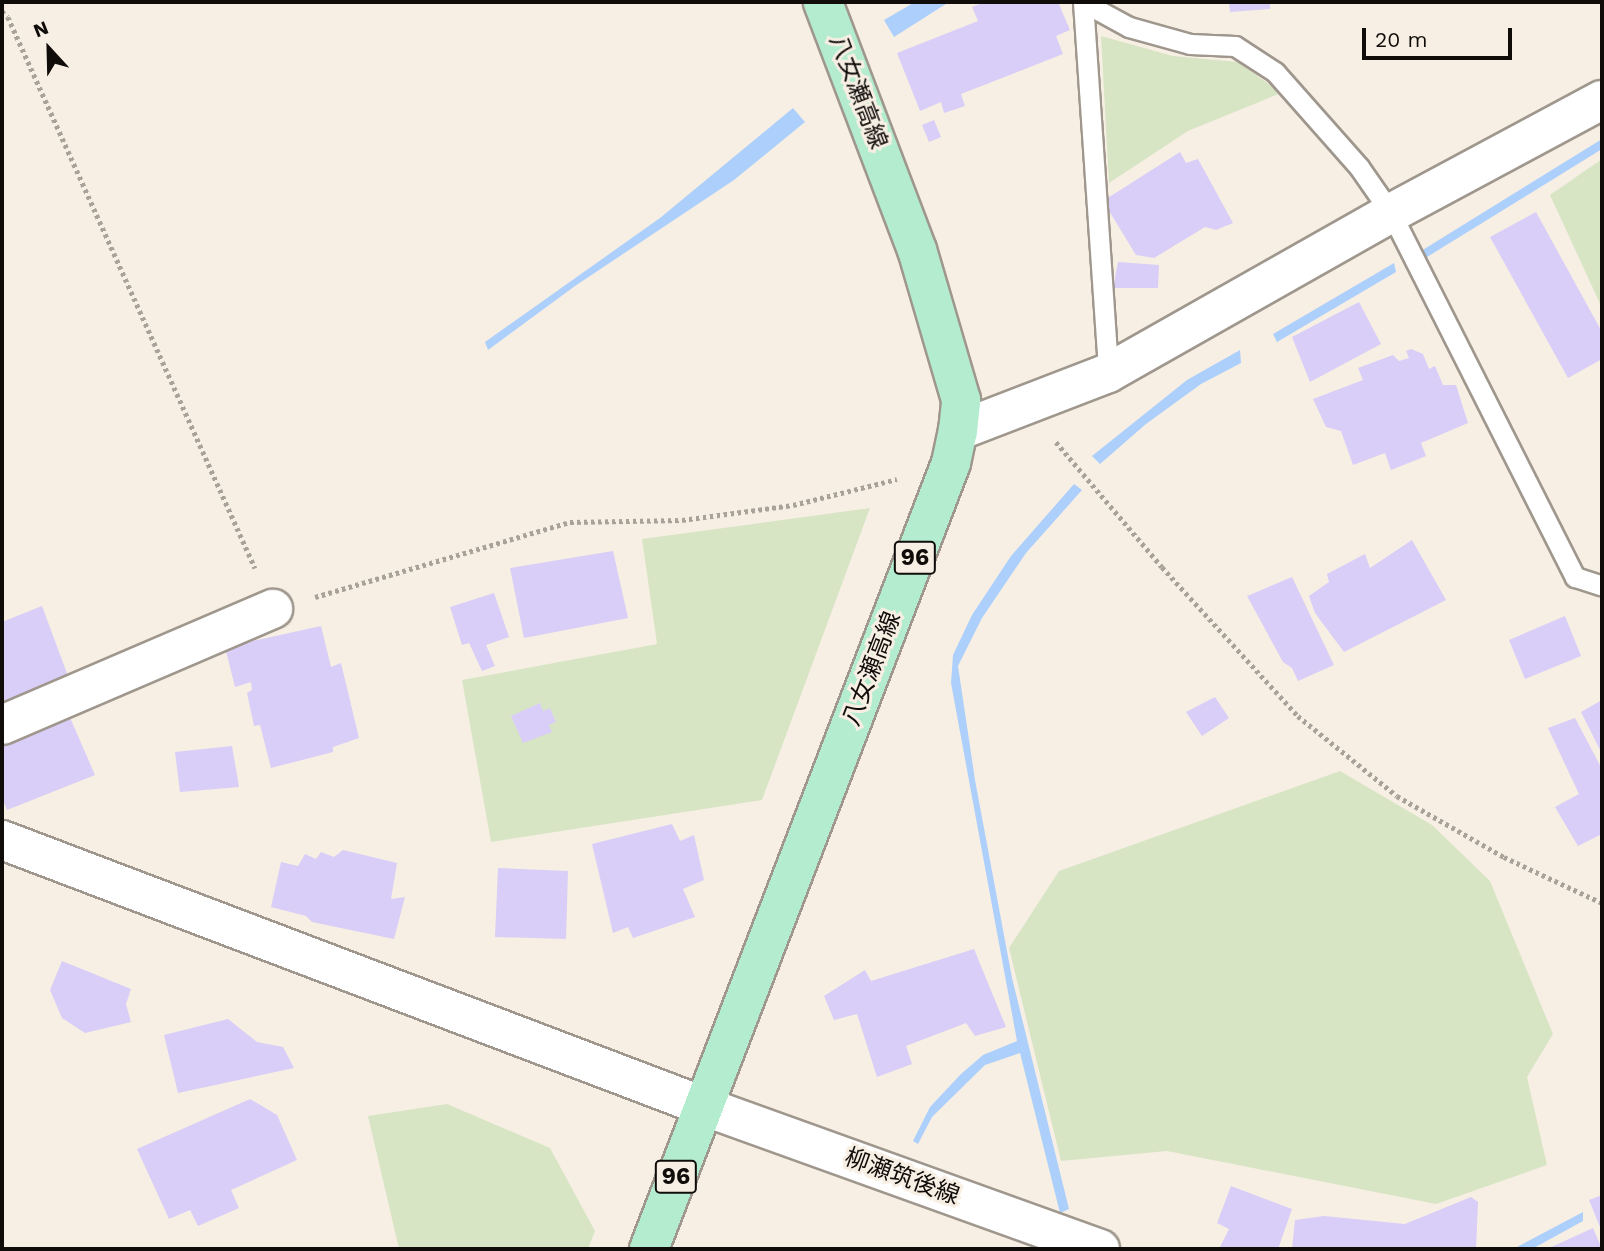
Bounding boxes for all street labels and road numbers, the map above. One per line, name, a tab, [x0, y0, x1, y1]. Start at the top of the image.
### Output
street label: 八女瀬高線	[823, 31, 893, 153]
road number: 96	[892, 538, 938, 578]
street label: 八女瀬高線	[837, 608, 907, 730]
street label: 柳瀬筑後線	[841, 1143, 963, 1211]
road number: 96	[653, 1158, 699, 1196]

